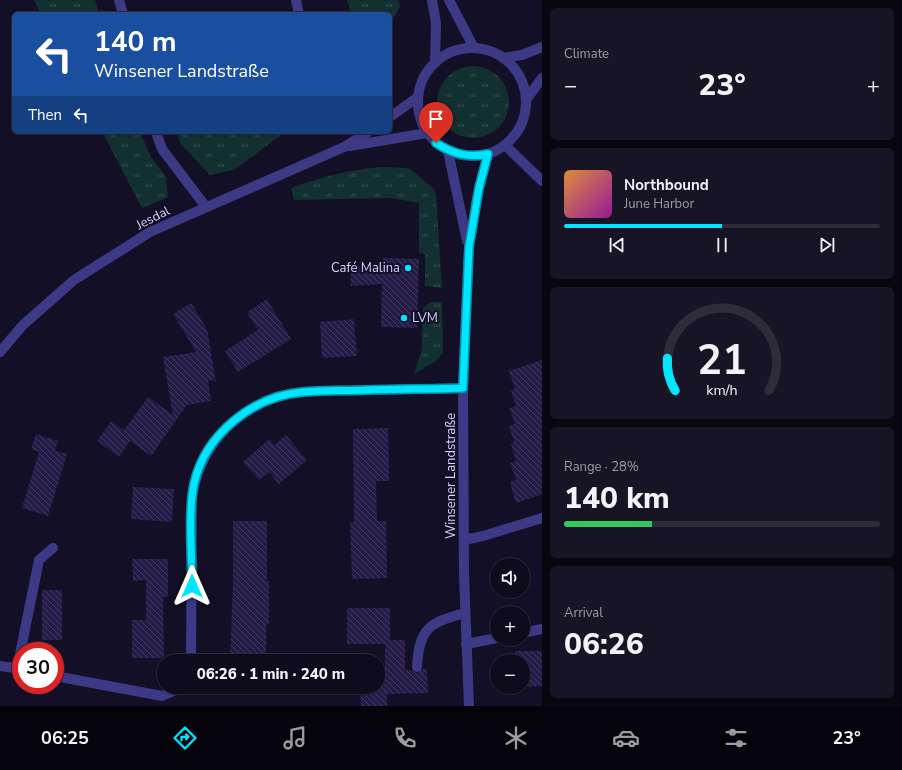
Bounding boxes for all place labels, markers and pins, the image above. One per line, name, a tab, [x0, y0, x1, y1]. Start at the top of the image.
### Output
pin	[419, 102, 453, 143]
place label: Café Malina	[331, 259, 400, 277]
marker: Café Malina	[403, 263, 413, 273]
place label: LVM	[412, 309, 438, 327]
marker: LVM	[399, 313, 409, 323]

